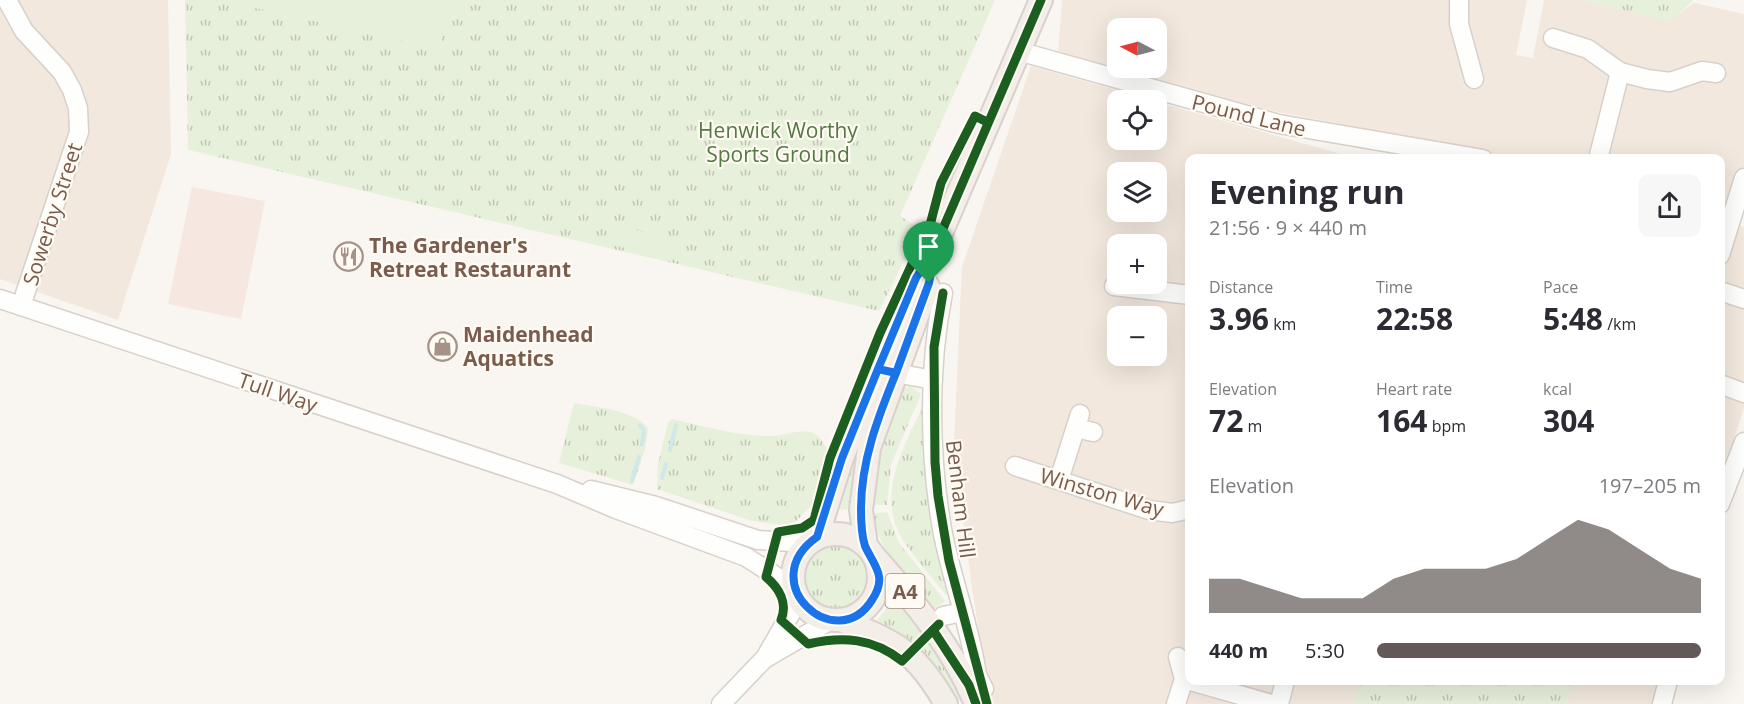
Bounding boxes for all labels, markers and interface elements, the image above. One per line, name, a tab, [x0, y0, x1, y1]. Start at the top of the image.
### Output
north arrow	[1107, 18, 1167, 78]
map controls	[1107, 18, 1167, 366]
street label: Pound Lane	[1189, 87, 1309, 143]
button: locate	[1107, 90, 1167, 150]
park label: Henwick Worthy Sports Ground	[698, 116, 858, 168]
street label: Sowerby Street	[16, 139, 88, 289]
button: layers	[1107, 162, 1167, 222]
text: Evening run	[1209, 169, 1405, 214]
button: share	[1638, 174, 1701, 237]
text: 21:56 · 9 × 440 m	[1209, 214, 1367, 241]
pin	[903, 221, 954, 283]
icon: arrive	[912, 230, 945, 263]
place label: The Gardener's Retreat Restaurant	[369, 231, 571, 283]
button: +	[1107, 234, 1167, 294]
restaurant icon: The Gardener's Retreat Restaurant	[332, 241, 364, 273]
text: Distance	[1209, 276, 1273, 298]
text: Time	[1376, 276, 1413, 298]
text: Pace	[1543, 276, 1578, 298]
text: 3.96	[1209, 298, 1269, 339]
text: 22:58	[1376, 298, 1453, 339]
text: 5:48	[1543, 298, 1603, 339]
button: −	[1107, 306, 1167, 366]
text: km	[1269, 313, 1296, 335]
text: /km	[1603, 313, 1636, 335]
place label: Maidenhead Aquatics	[463, 320, 594, 372]
shop icon: Maidenhead Aquatics	[426, 330, 458, 362]
street label: Tull Way	[235, 365, 322, 419]
text: Elevation	[1209, 378, 1277, 400]
text: Heart rate	[1376, 378, 1452, 400]
text: kcal	[1543, 378, 1572, 400]
text: 72	[1209, 400, 1243, 441]
text: 164	[1376, 400, 1427, 441]
text: 304	[1543, 400, 1594, 441]
text: m	[1243, 415, 1262, 437]
text: bpm	[1427, 415, 1466, 437]
street label: Benham Hill	[940, 438, 982, 560]
street label: Winston Way	[1037, 461, 1168, 523]
text: Elevation	[1209, 472, 1294, 499]
text: 197–205 m	[1599, 472, 1701, 499]
road number: A4	[886, 574, 924, 608]
text: 440 m	[1209, 637, 1268, 664]
text: 5:30	[1305, 637, 1345, 664]

